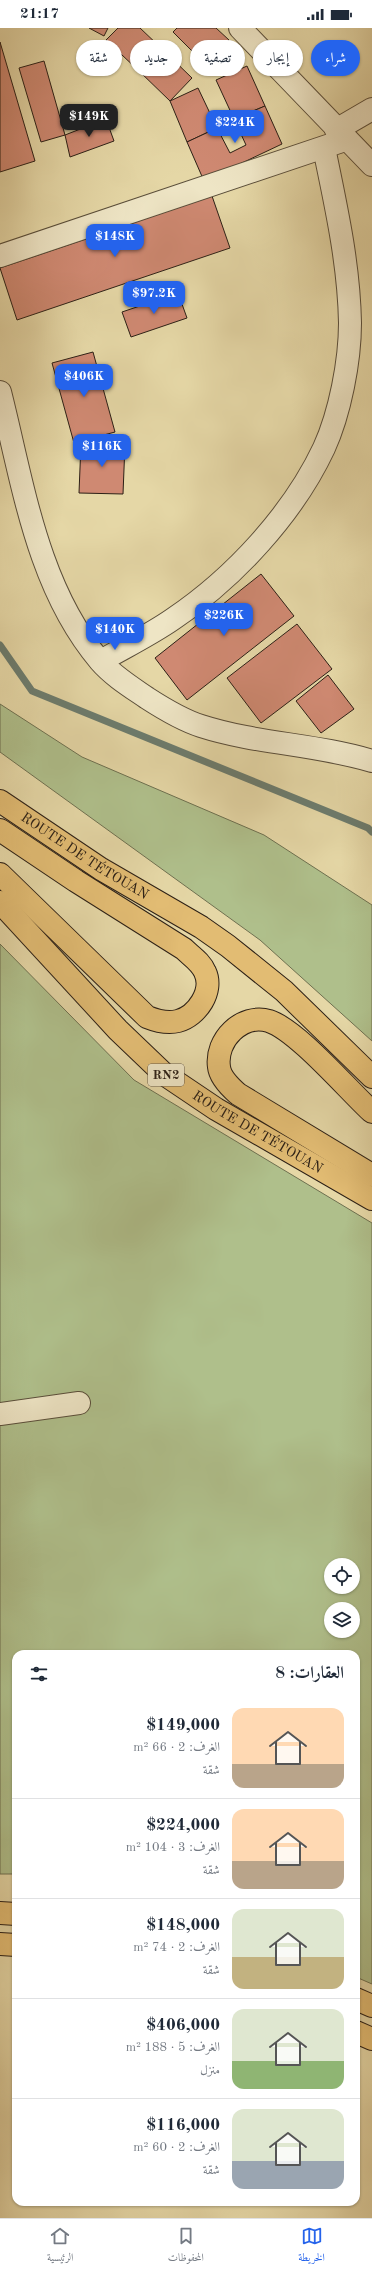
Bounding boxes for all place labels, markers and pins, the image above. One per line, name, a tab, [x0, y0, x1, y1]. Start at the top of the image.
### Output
pin: $149K	[61, 104, 117, 138]
pin: $224K	[207, 110, 263, 144]
pin: $148K	[87, 224, 143, 258]
pin: $97.2K	[121, 281, 187, 315]
pin: $406K	[56, 364, 112, 398]
pin: $116K	[74, 434, 130, 468]
pin: $226K	[196, 603, 252, 637]
pin: $140K	[87, 617, 143, 651]

